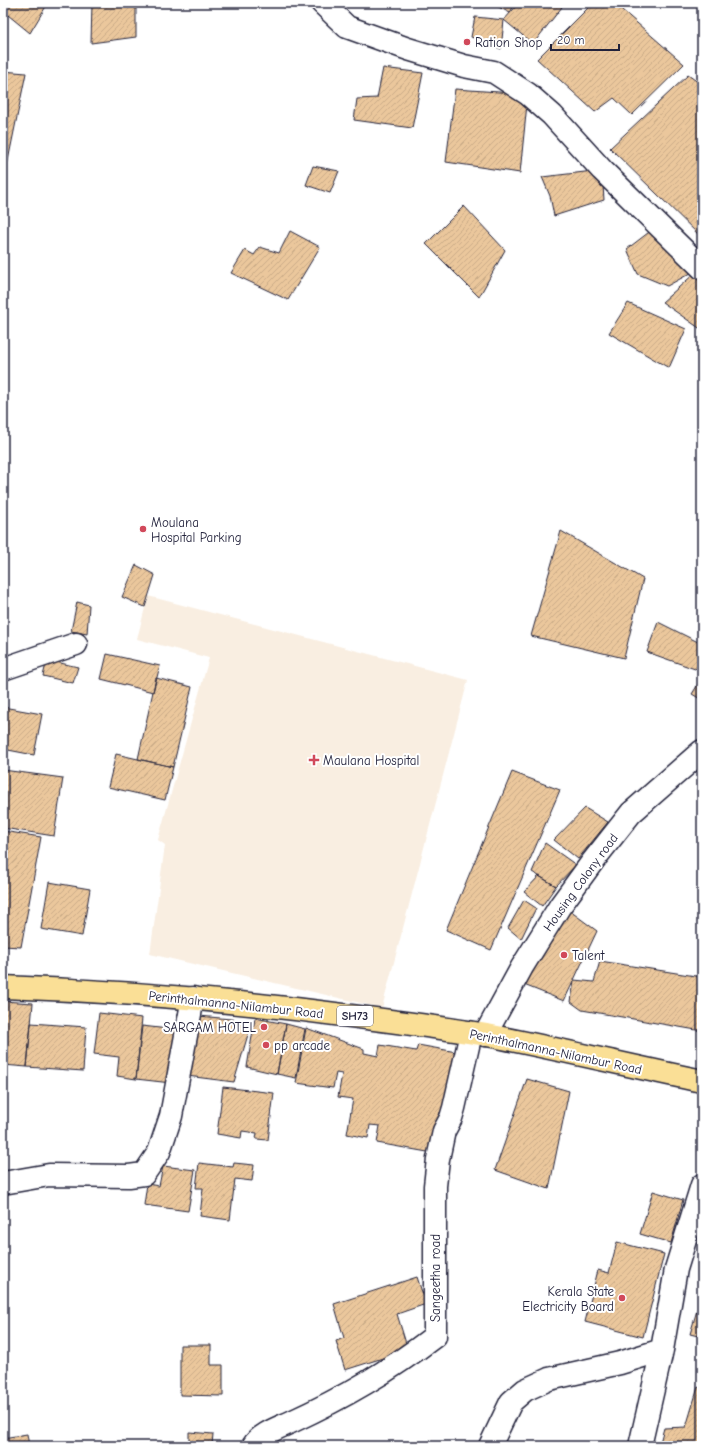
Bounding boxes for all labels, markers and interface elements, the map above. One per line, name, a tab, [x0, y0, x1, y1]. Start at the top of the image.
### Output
scale bar	[551, 26, 619, 52]
text: 20 m	[557, 33, 585, 47]
place label: Ration Shop	[475, 35, 542, 50]
marker: Ration Shop	[462, 37, 472, 47]
place label: Moulana Hospital Parking	[151, 515, 242, 545]
marker: Moulana Hospital Parking	[138, 524, 148, 534]
place label: Maulana Hospital	[323, 753, 419, 768]
marker: Maulana Hospital	[308, 754, 320, 766]
street label: Housing Colony road	[540, 831, 621, 934]
place label: Talent	[572, 948, 606, 963]
marker: Talent	[559, 950, 569, 960]
street label: Perinthalmanna-Nilambur Road	[148, 988, 324, 1021]
road number: SH73	[337, 1006, 373, 1026]
place label: SARGAM HOTEL	[163, 1020, 256, 1035]
marker: SARGAM HOTEL	[259, 1022, 269, 1032]
street label: Perinthalmanna-Nilambur Road	[468, 1026, 643, 1077]
place label: pp arcade	[274, 1038, 330, 1053]
marker: pp arcade	[261, 1040, 271, 1050]
street label: Sangeetha road	[428, 1234, 443, 1322]
place label: Kerala State Electricity Board	[522, 1284, 614, 1314]
marker: Kerala State Electricity Board	[617, 1293, 627, 1303]

